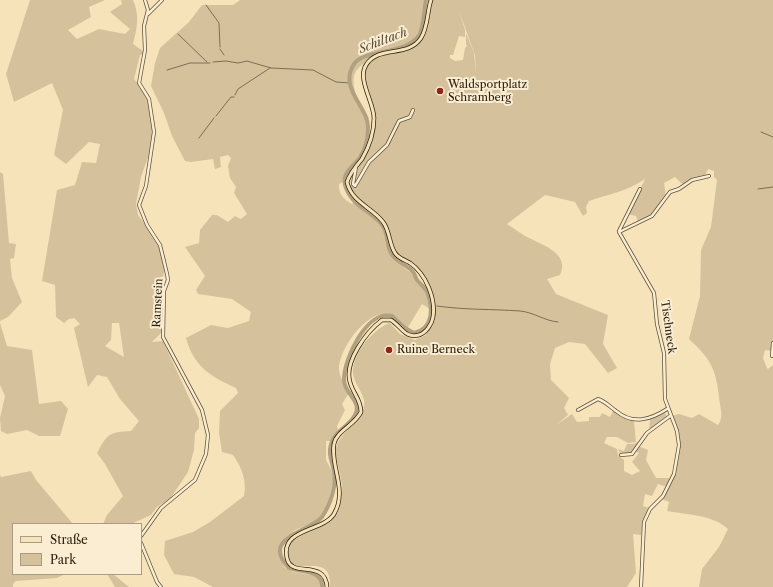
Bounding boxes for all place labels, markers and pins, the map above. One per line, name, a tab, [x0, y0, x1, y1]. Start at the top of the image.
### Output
place label: Waldsportplatz Schramberg	[448, 78, 527, 104]
marker: Waldsportplatz Schramberg	[435, 86, 445, 96]
place label: Ruine Berneck	[397, 343, 475, 357]
marker: Ruine Berneck	[384, 345, 394, 355]

